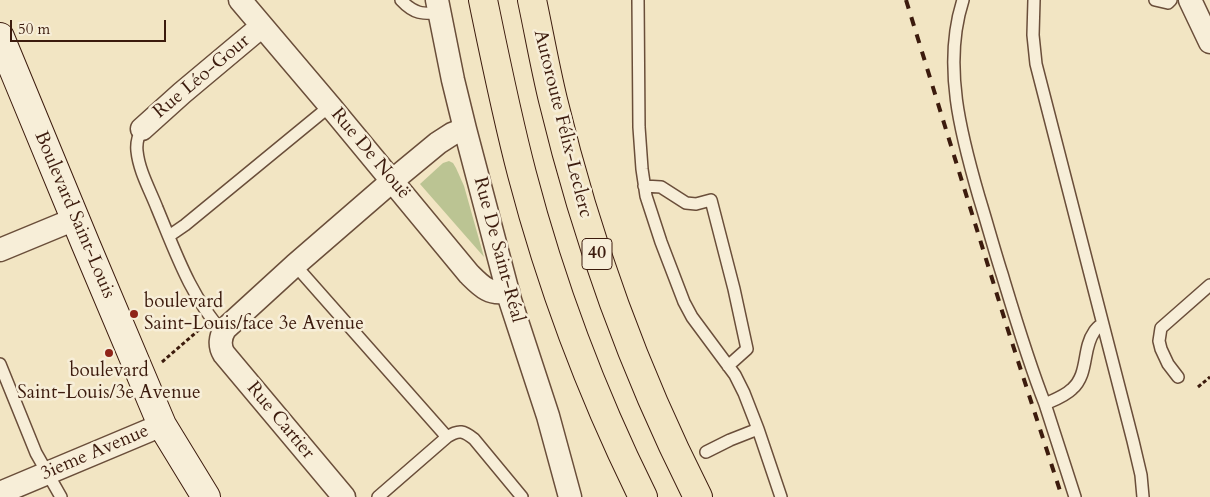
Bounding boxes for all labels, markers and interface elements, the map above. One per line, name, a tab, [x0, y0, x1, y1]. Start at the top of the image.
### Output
scale bar	[12, 10, 169, 42]
text: 50 m	[18, 19, 50, 39]
street label: Autoroute Félix-Leclerc	[528, 28, 596, 220]
street label: Rue Léo-Gour	[149, 30, 255, 124]
street label: Rue De Nouë	[325, 104, 415, 204]
street label: Boulevard Saint-Louis	[28, 128, 120, 302]
street label: Rue De Saint-Réal	[468, 175, 528, 325]
road number: 40	[582, 238, 612, 270]
place label: boulevard Saint-Louis/face 3e Avenue	[144, 292, 364, 336]
marker: boulevard Saint-Louis/face 3e Avenue	[128, 308, 140, 320]
marker: boulevard Saint-Louis/3e Avenue	[103, 347, 115, 359]
place label: boulevard Saint-Louis/3e Avenue	[17, 361, 201, 405]
street label: Rue Cartier	[241, 378, 319, 464]
street label: 3ieme Avenue	[38, 420, 152, 486]

